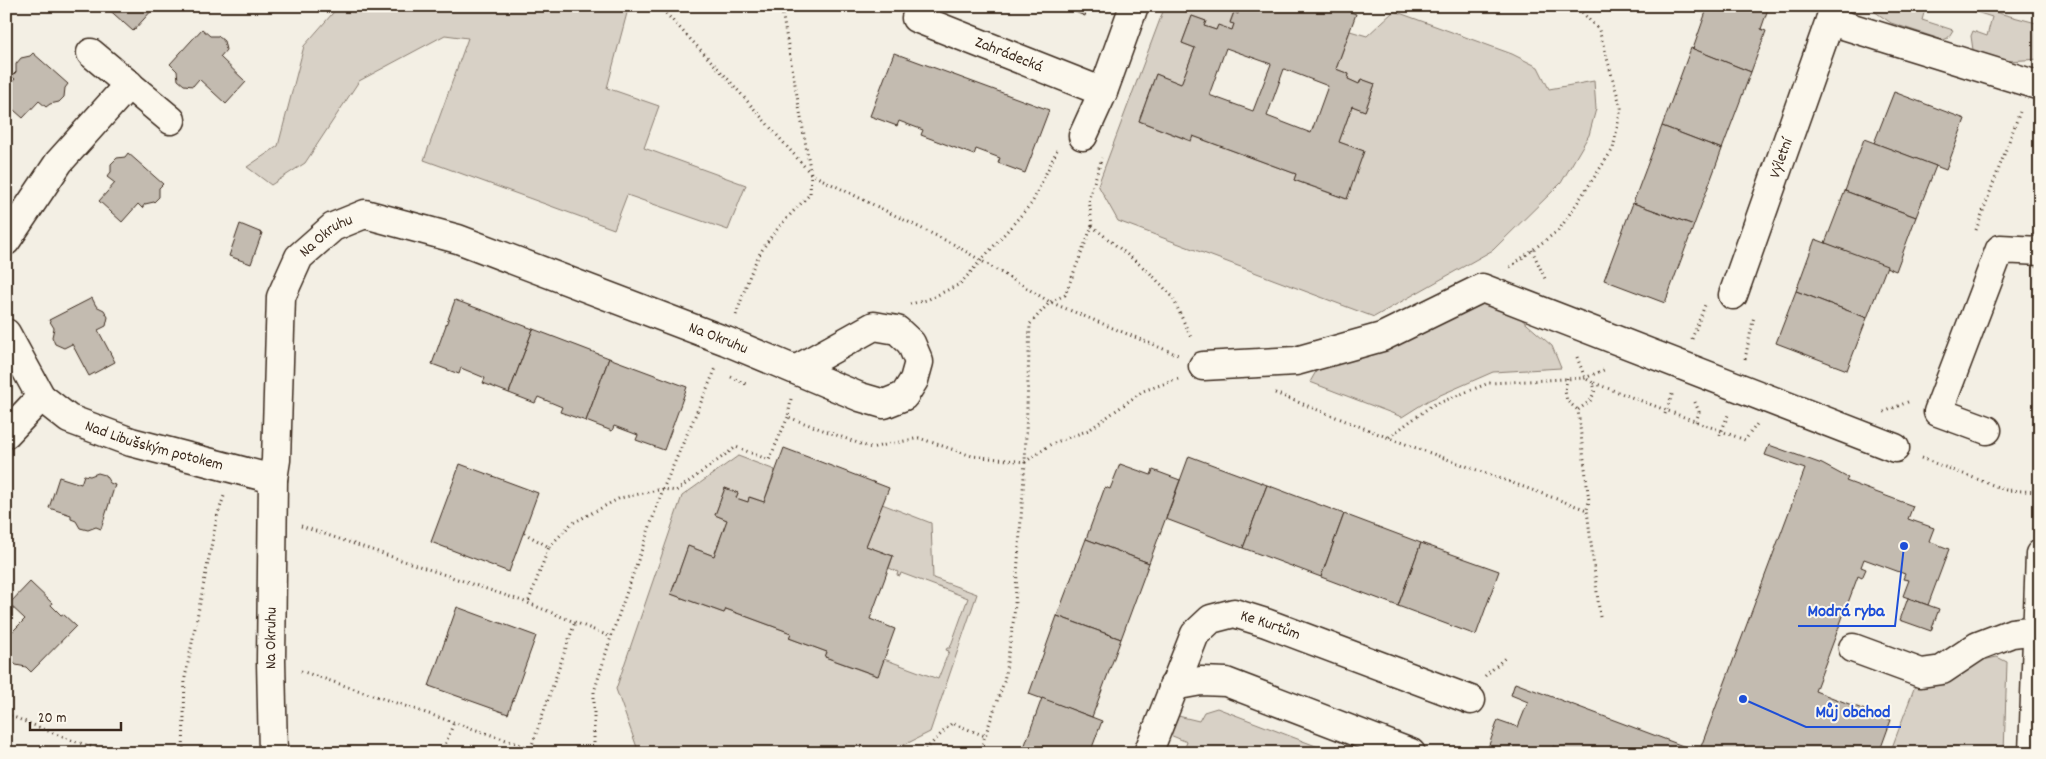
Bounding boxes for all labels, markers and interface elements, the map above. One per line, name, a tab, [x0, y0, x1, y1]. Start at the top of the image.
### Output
street label: Zahrádecká	[972, 31, 1046, 79]
street label: Výletní	[1764, 134, 1799, 182]
street label: Na Okruhu	[294, 209, 356, 263]
street label: Na Okruhu	[685, 316, 752, 360]
street label: Nad Libušským potokem	[82, 414, 226, 477]
callout: Modrá ryba	[1798, 593, 1895, 626]
text: Modrá ryba	[1808, 600, 1885, 625]
street label: Ke Kurtům	[1237, 604, 1304, 646]
street label: Na Okruhu	[259, 607, 283, 669]
callout: Můj obchod	[1806, 694, 1901, 727]
scale bar	[30, 699, 121, 731]
text: Můj obchod	[1816, 701, 1890, 726]
text: 20 m	[38, 708, 66, 730]

